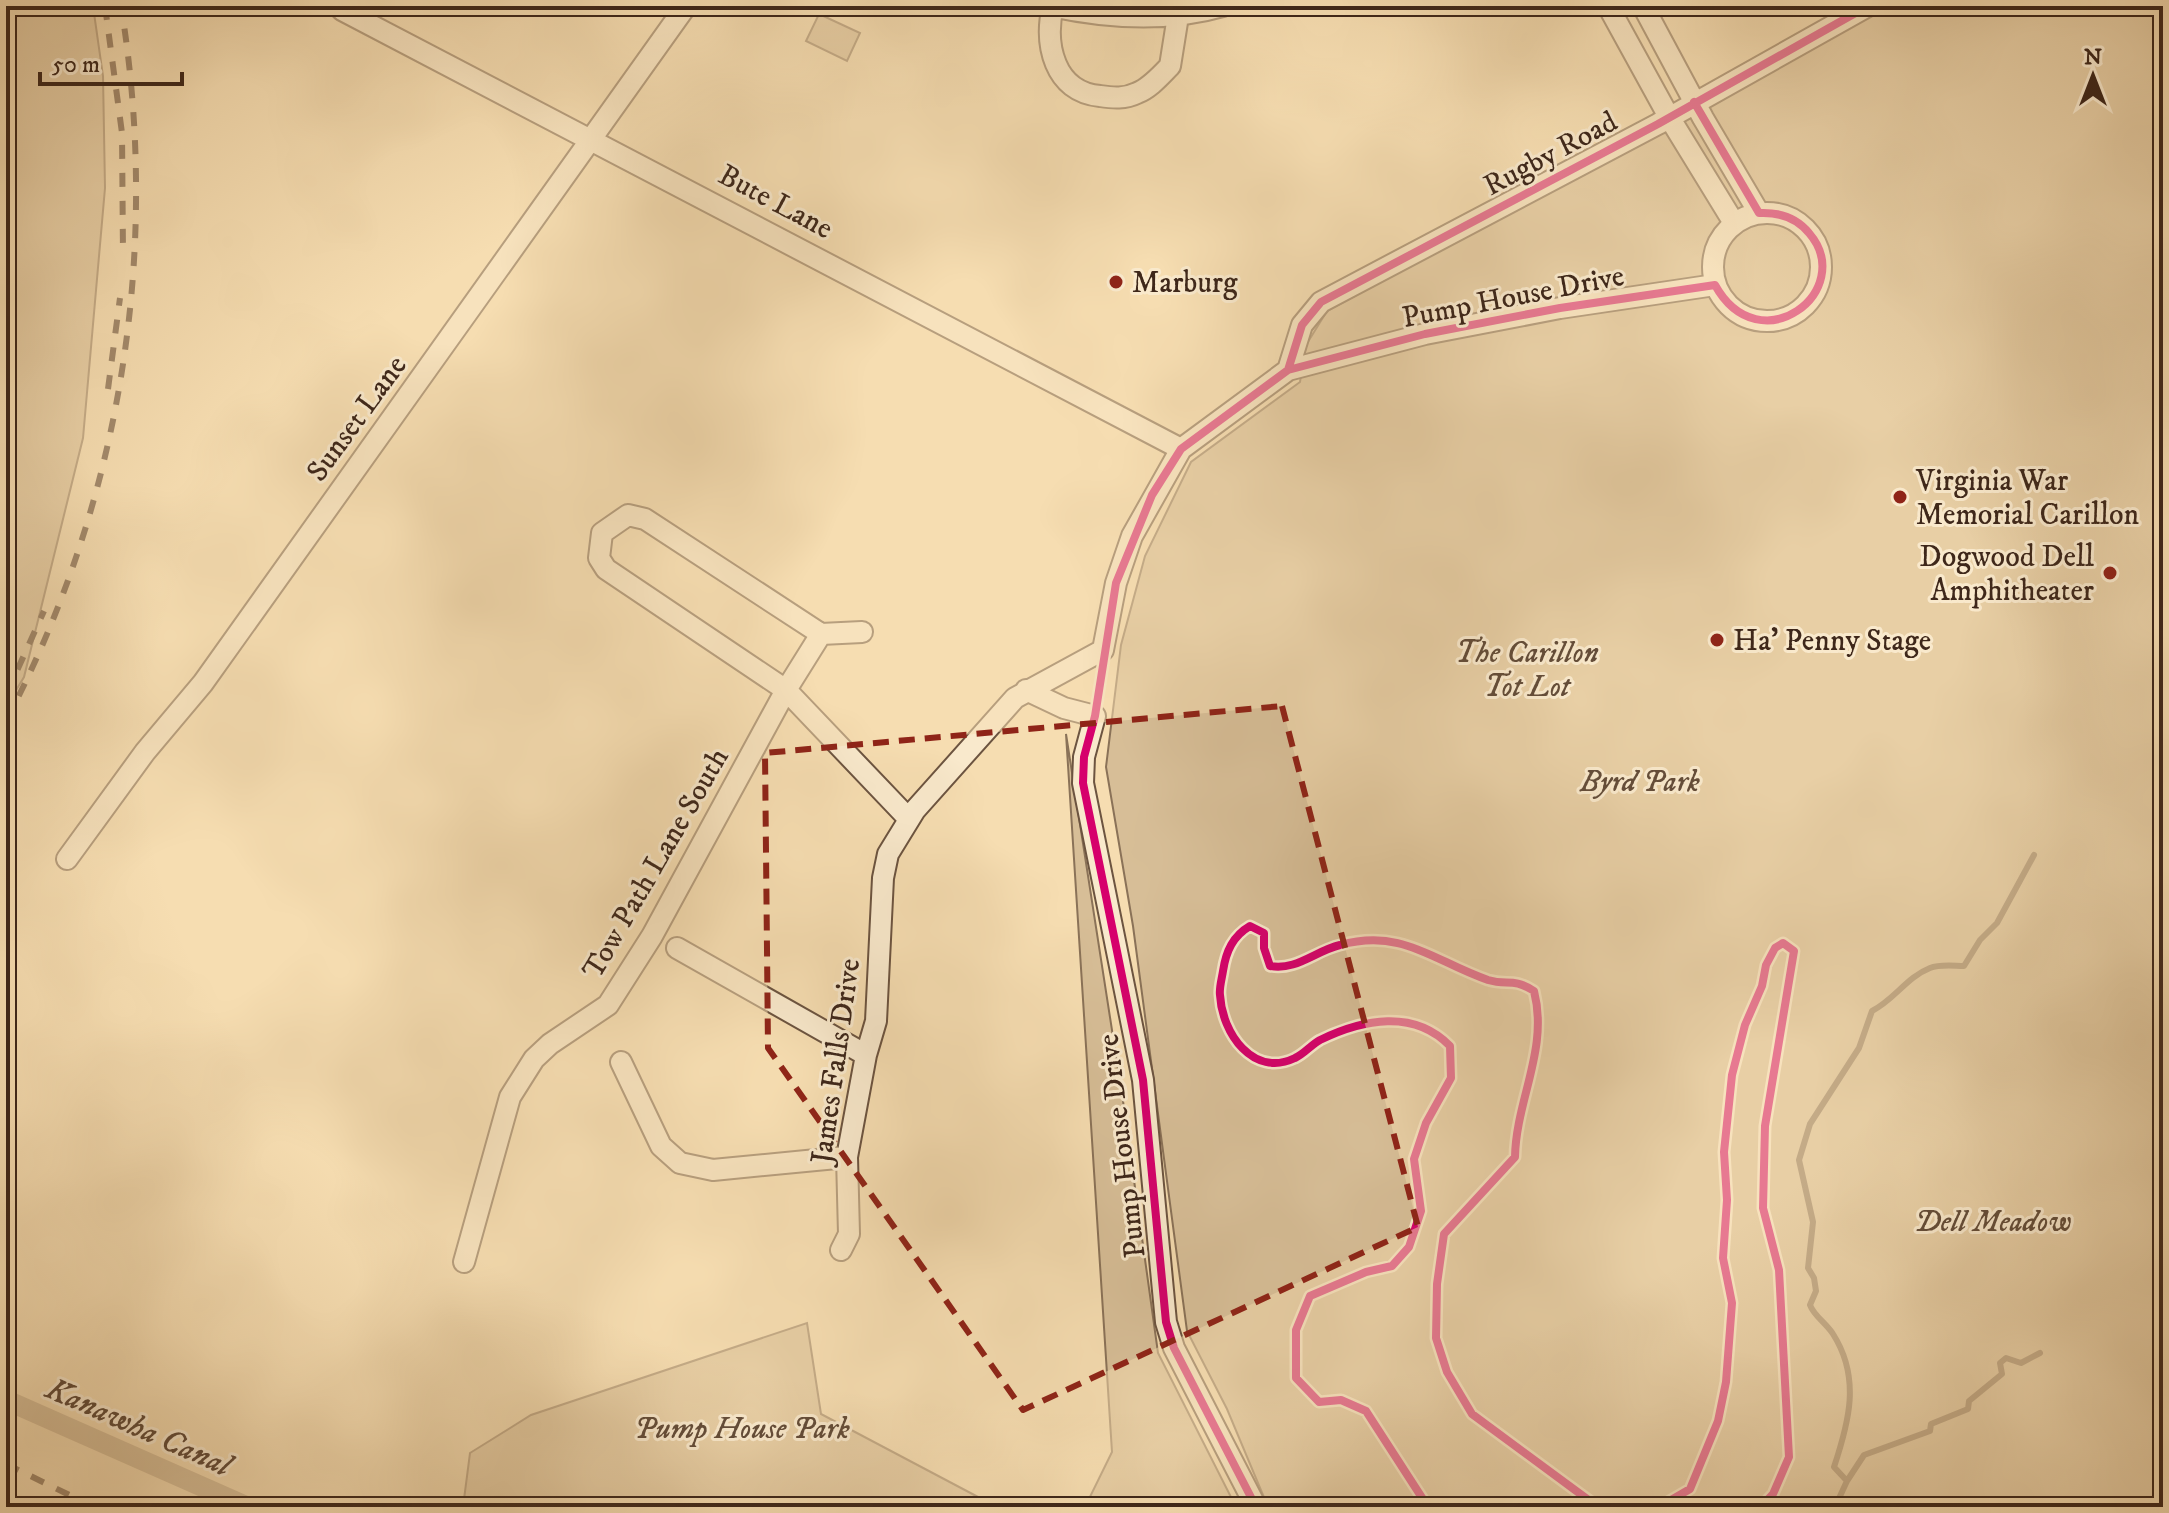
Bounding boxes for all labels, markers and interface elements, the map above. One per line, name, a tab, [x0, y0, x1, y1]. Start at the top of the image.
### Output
scale bar	[40, 36, 182, 86]
north arrow	[2053, 36, 2133, 116]
text: N	[2084, 44, 2102, 71]
text: 50 m	[52, 50, 100, 80]
street label: Rugby Road	[1478, 104, 1624, 205]
street label: Bute Lane	[712, 157, 839, 248]
street label: Pump House Drive	[1399, 258, 1627, 337]
place label: Marburg	[1132, 265, 1238, 302]
marker: Marburg	[1107, 273, 1125, 291]
street label: Sunset Lane	[299, 349, 415, 489]
place label: Virginia War Memorial Carillon	[1915, 463, 2140, 534]
marker: Virginia War Memorial Carillon	[1891, 488, 1909, 506]
place label: Dogwood Dell Amphitheater	[1919, 539, 2094, 610]
marker: Dogwood Dell Amphitheater	[2101, 564, 2119, 582]
place label: Ha' Penny Stage	[1733, 623, 1931, 660]
marker: Ha' Penny Stage	[1708, 631, 1726, 649]
park label: The Carillon Tot Lot	[1455, 635, 1599, 706]
street label: Tow Path Lane South	[575, 741, 738, 986]
park label: Byrd Park	[1579, 764, 1700, 801]
street label: James Falls Drive	[803, 956, 869, 1169]
street label: Pump House Drive	[1090, 1032, 1155, 1260]
park label: Dell Meadow	[1914, 1204, 2072, 1241]
water label: Kanawha Canal	[39, 1369, 240, 1488]
park label: Pump House Park	[634, 1411, 850, 1448]

